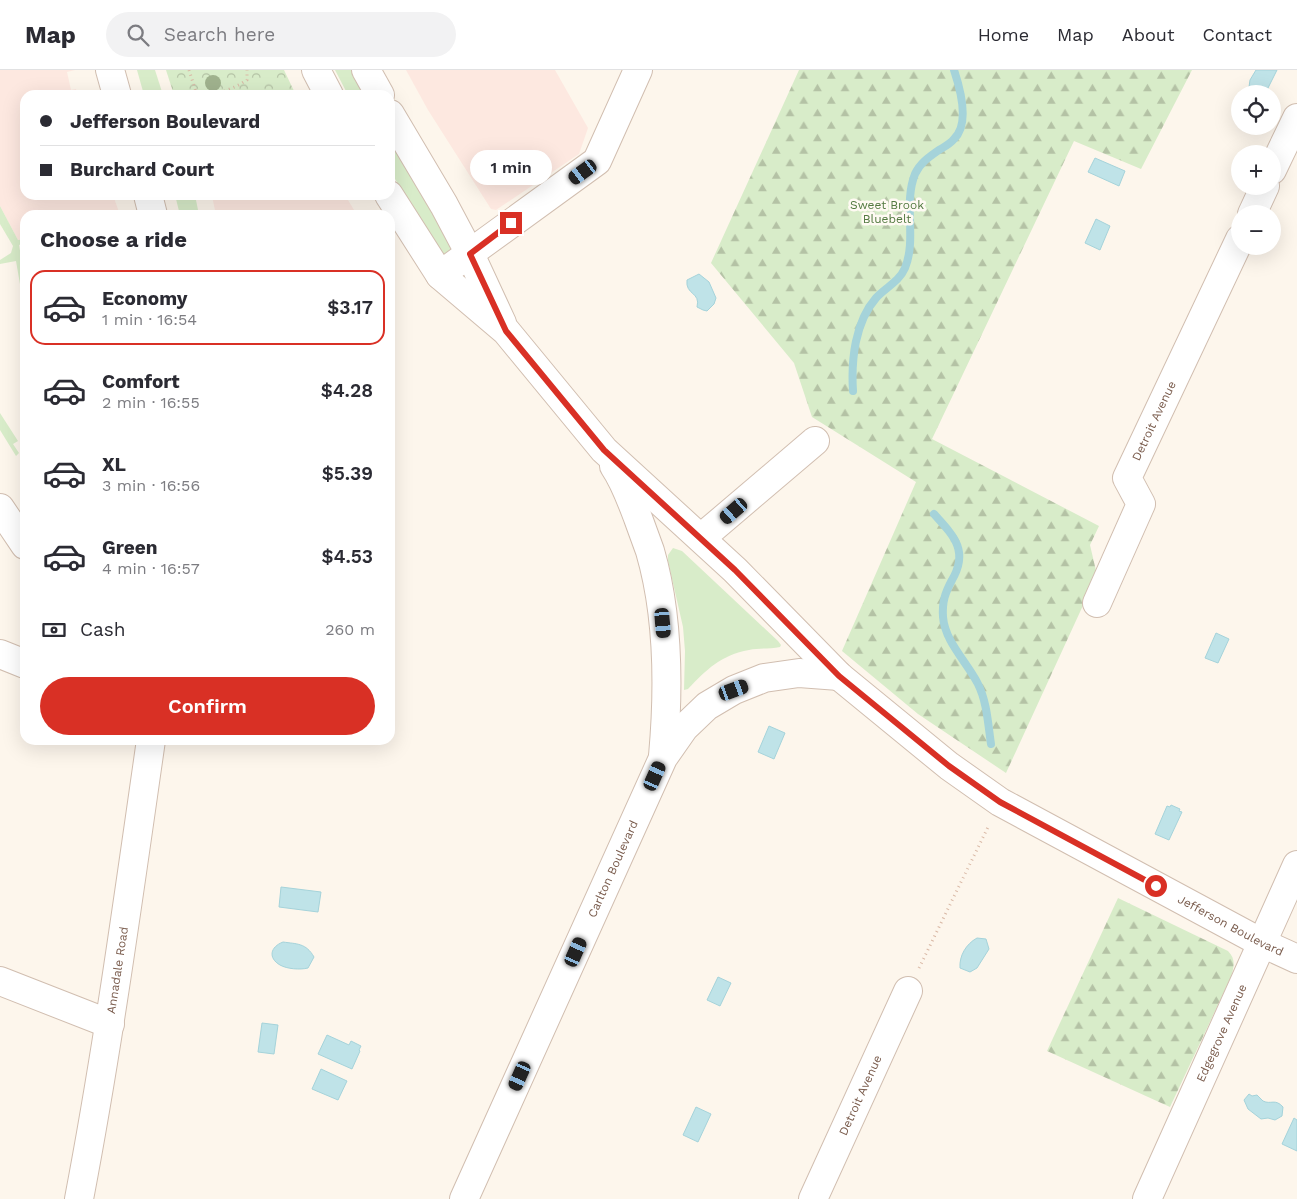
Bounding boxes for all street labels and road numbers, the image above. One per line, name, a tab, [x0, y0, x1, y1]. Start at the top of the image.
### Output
street label: Detroit Avenue	[1129, 379, 1179, 463]
street label: Carlton Boulevard	[585, 818, 641, 920]
street label: Jefferson Boulevard	[1175, 892, 1286, 959]
street label: Annadale Road	[104, 926, 131, 1015]
street label: Edgegrove Avenue	[1193, 982, 1250, 1084]
street label: Detroit Avenue	[836, 1053, 885, 1138]

